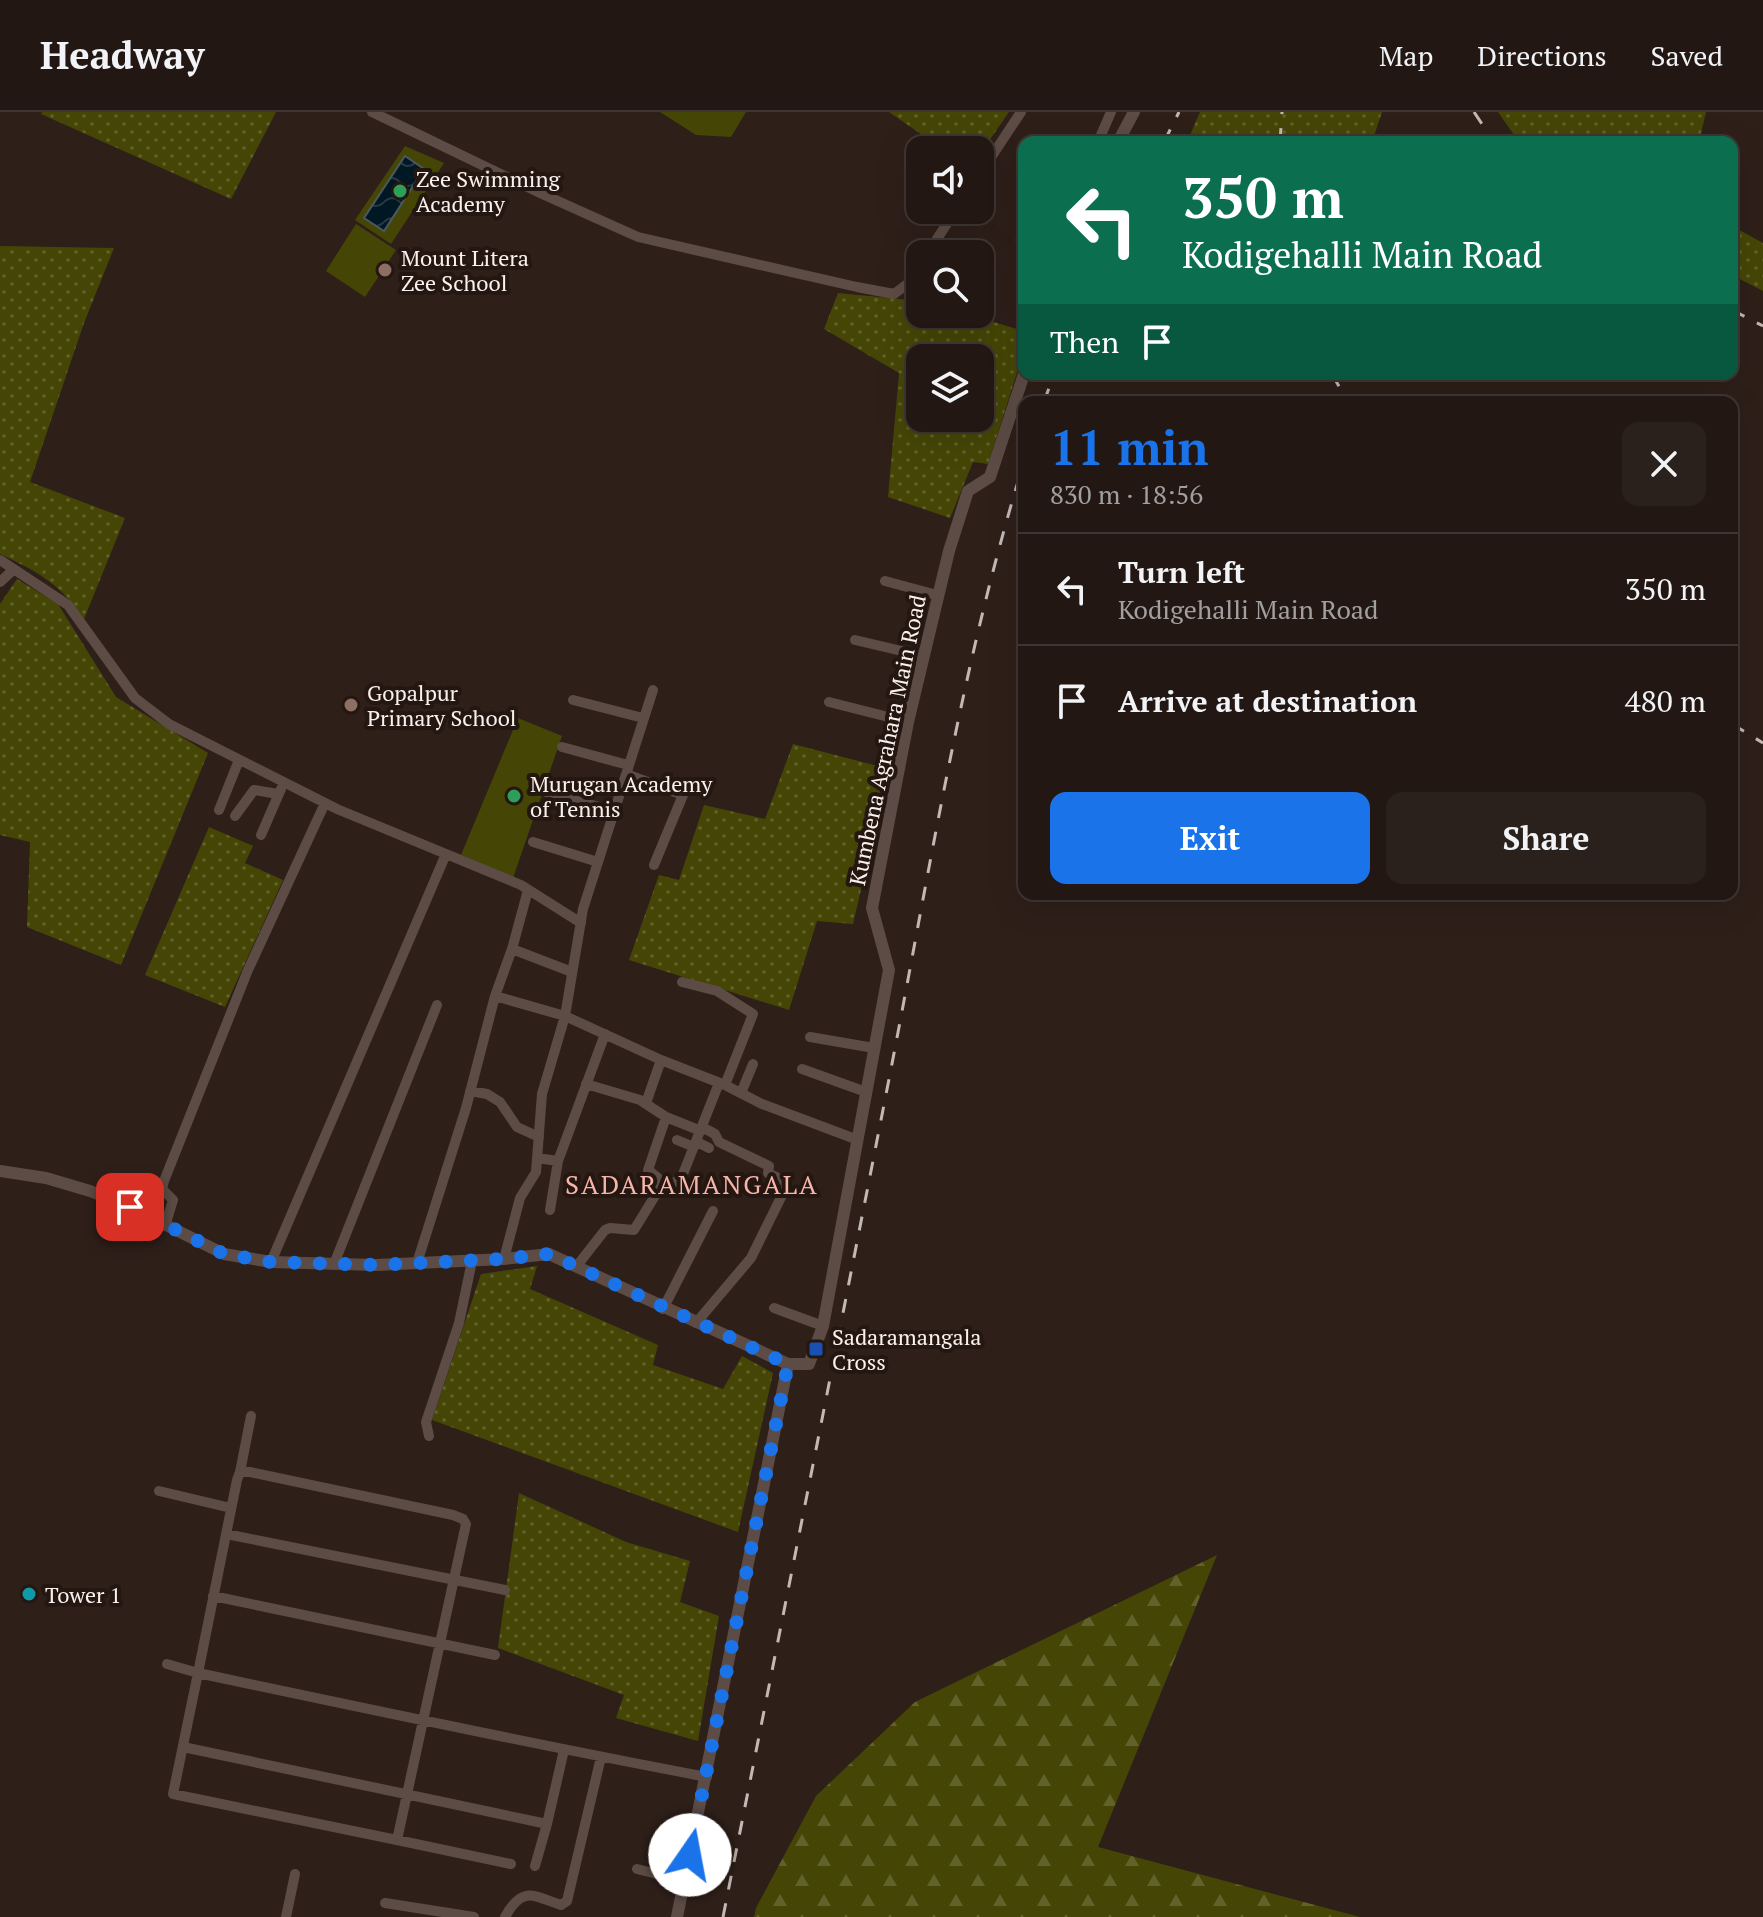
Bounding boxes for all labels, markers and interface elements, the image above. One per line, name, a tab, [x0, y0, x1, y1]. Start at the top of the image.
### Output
text: Headway	[40, 30, 205, 80]
text: Map	[1379, 37, 1433, 74]
text: Directions	[1477, 37, 1607, 74]
text: Saved	[1651, 37, 1723, 74]
map controls	[906, 136, 994, 432]
button: sound	[906, 136, 994, 224]
text: 350 m	[1182, 160, 1344, 234]
place label: Zee Swimming Academy	[416, 164, 560, 218]
icon: left	[1050, 168, 1154, 272]
marker: Zee Swimming Academy	[391, 182, 409, 200]
text: Kodigehalli Main Road	[1182, 231, 1543, 278]
button: search	[906, 240, 994, 328]
place label: Mount Litera Zee School	[401, 243, 529, 297]
marker: Mount Litera Zee School	[376, 261, 394, 279]
icon: arrive	[1135, 320, 1179, 364]
text: Then	[1050, 322, 1119, 362]
button: layers	[906, 344, 994, 432]
text: 11 min	[1050, 415, 1208, 479]
button: close	[1622, 422, 1706, 506]
text: 830 m · 18:56	[1050, 477, 1203, 511]
text: Turn left	[1118, 552, 1245, 592]
icon: left	[1050, 567, 1094, 611]
text: 350 m	[1625, 569, 1706, 609]
street label: Kumbena Agrahara Main Road	[842, 592, 932, 888]
text: Kodigehalli Main Road	[1118, 592, 1378, 626]
place label: Gopalpur Primary School	[367, 678, 516, 732]
icon: arrive	[1050, 679, 1094, 723]
text: Arrive at destination	[1118, 681, 1417, 721]
text: 480 m	[1625, 681, 1706, 721]
marker: Gopalpur Primary School	[342, 696, 360, 714]
place label: Murugan Academy of Tennis	[530, 769, 713, 823]
marker: Murugan Academy of Tennis	[505, 787, 523, 805]
button: Exit	[1050, 792, 1370, 884]
button: Share	[1386, 792, 1706, 884]
district label: SADARAMANGALA	[565, 1167, 819, 1201]
pin	[96, 1173, 164, 1241]
icon: arrive	[108, 1185, 152, 1229]
place label: Sadaramangala Cross	[832, 1322, 981, 1376]
marker: Sadaramangala Cross	[807, 1340, 825, 1358]
place label: Tower 1	[45, 1580, 121, 1609]
marker: Tower 1	[20, 1585, 38, 1603]
position arrow	[648, 1813, 732, 1897]

